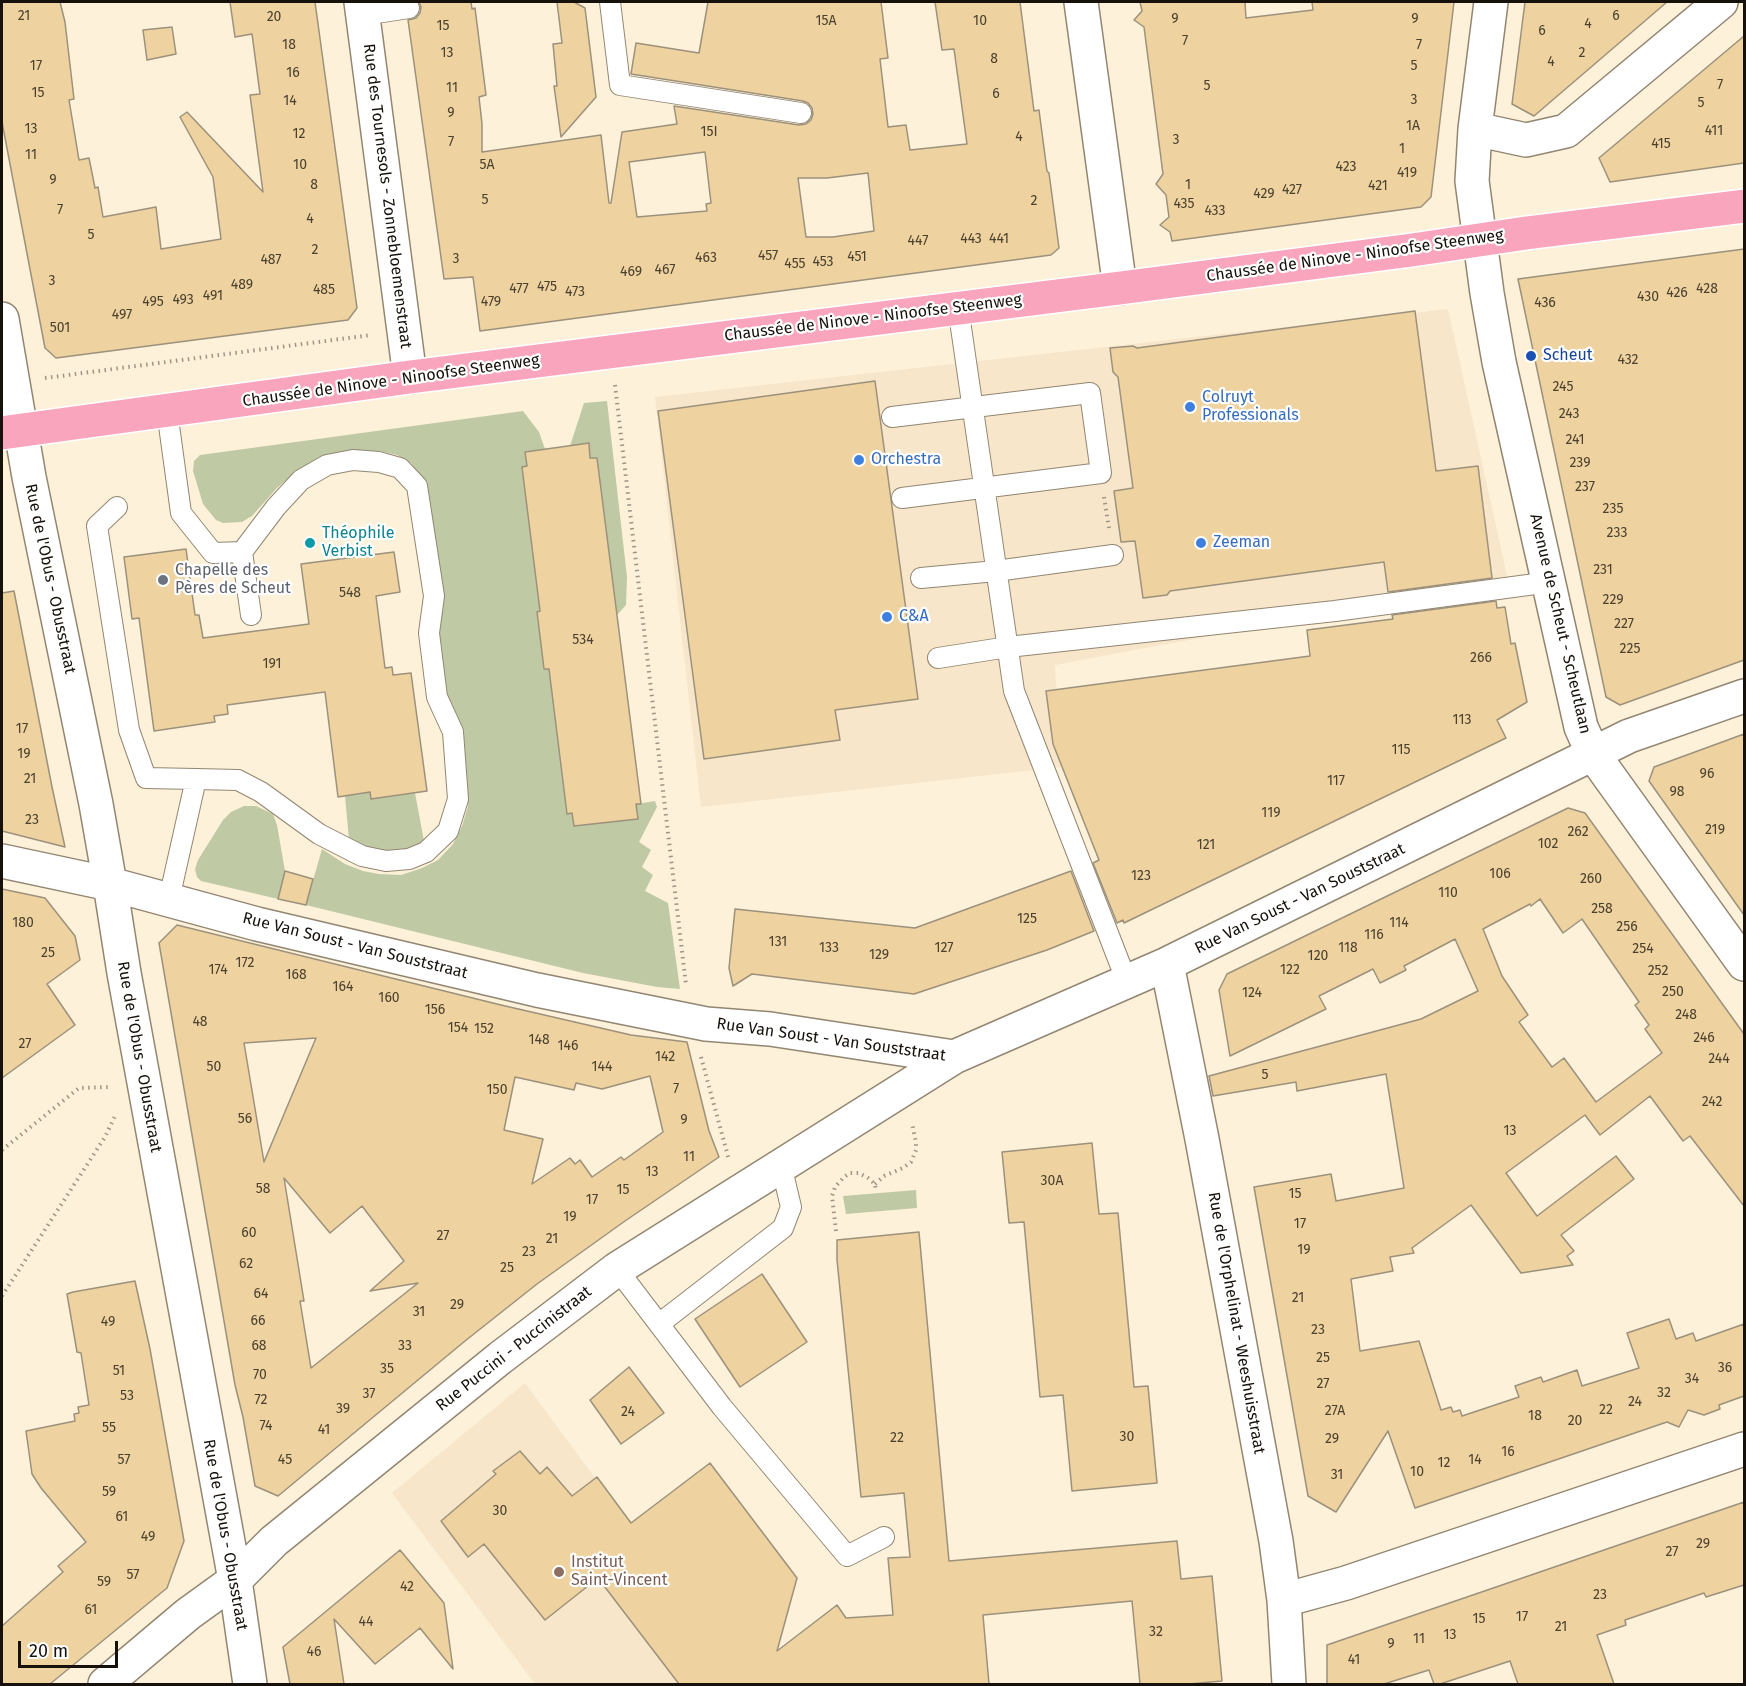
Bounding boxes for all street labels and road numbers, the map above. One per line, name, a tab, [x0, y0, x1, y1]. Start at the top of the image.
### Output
street label: Rue des Tournesols - Zonnebloemenstraat	[359, 43, 415, 349]
street label: Chaussée de Ninove - Ninoofse Steenweg	[1205, 226, 1505, 286]
street label: Chaussée de Ninove - Ninoofse Steenweg	[723, 290, 1023, 346]
street label: Chaussée de Ninove - Ninoofse Steenweg	[241, 351, 541, 411]
street label: Rue de l'Obus - Obusstraat	[20, 482, 80, 676]
street label: Avenue de Scheut - Scheutlaan	[1525, 512, 1595, 736]
street label: Rue Van Soust - Van Souststraat	[1192, 840, 1408, 958]
street label: Rue Van Soust - Van Souststraat	[240, 909, 470, 983]
street label: Rue de l'Obus - Obusstraat	[113, 960, 165, 1154]
street label: Rue Van Soust - Van Souststraat	[715, 1014, 947, 1066]
street label: Rue de l'Orphelinat - Weeshuisstraat	[1203, 1190, 1269, 1456]
street label: Rue Puccini - Puccinistraat	[432, 1282, 596, 1416]
street label: Rue de l'Obus - Obusstraat	[199, 1438, 251, 1632]

